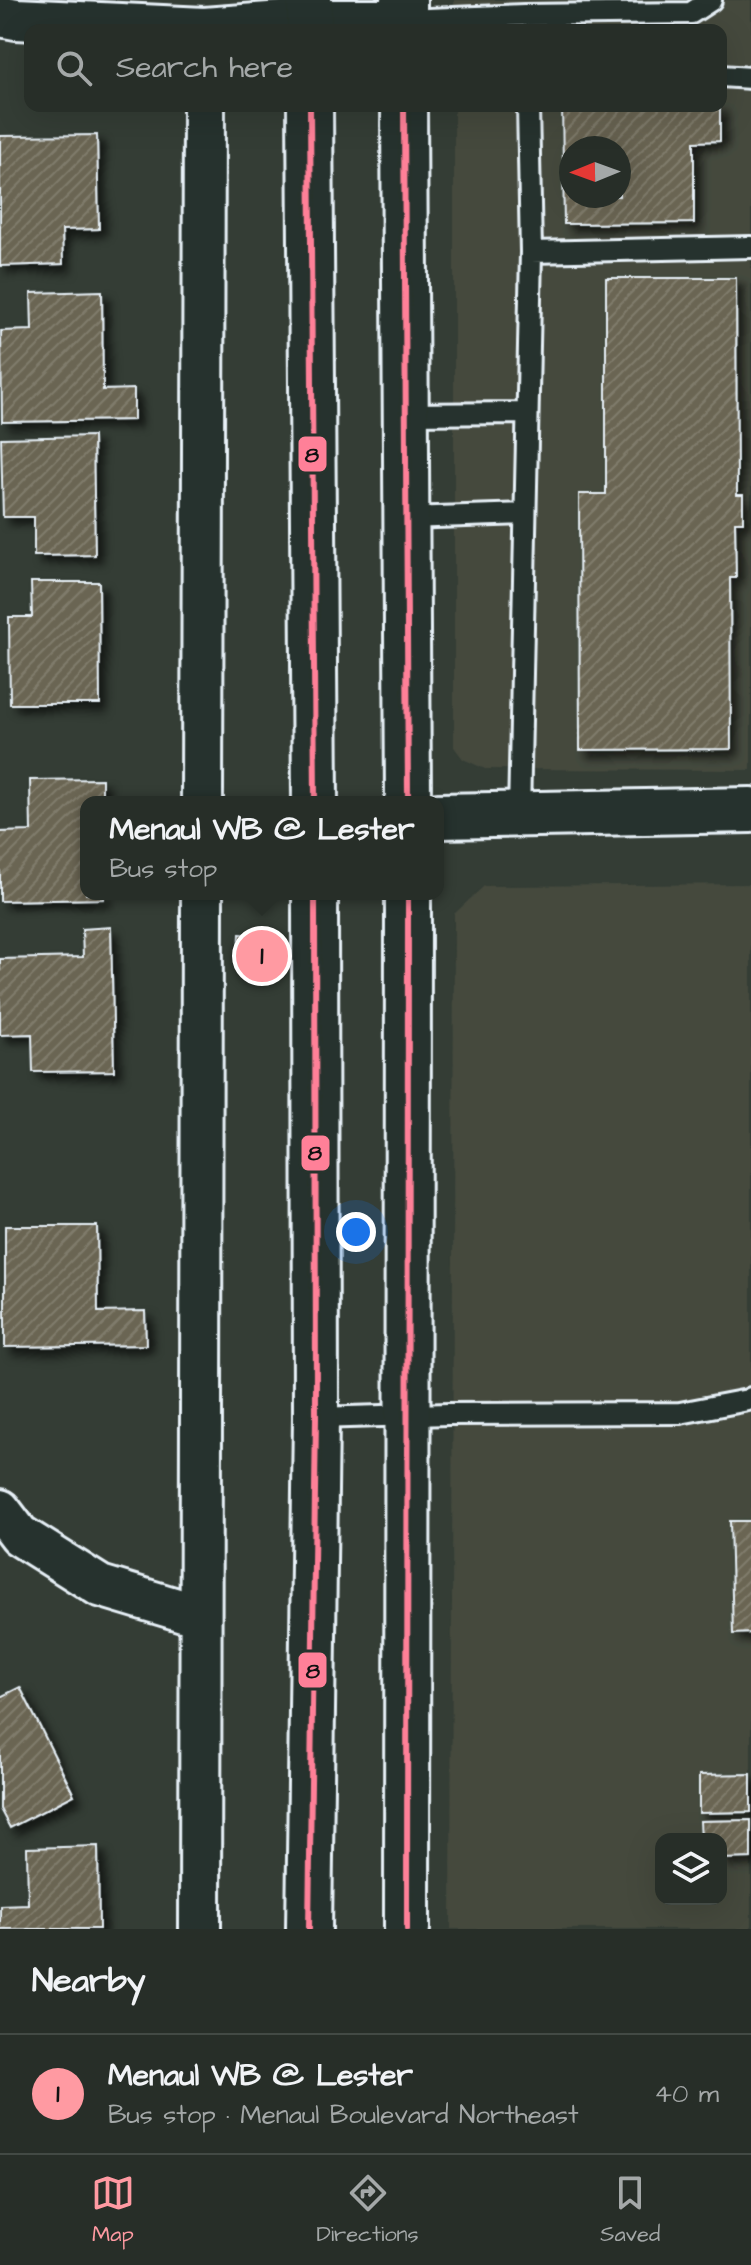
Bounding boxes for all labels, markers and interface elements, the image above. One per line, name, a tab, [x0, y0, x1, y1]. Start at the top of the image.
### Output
search box	[24, 24, 727, 112]
icon: search	[52, 46, 96, 90]
text: Search here	[116, 47, 293, 89]
north arrow	[559, 136, 631, 208]
line badge: 8	[297, 435, 328, 473]
text: 8	[305, 440, 320, 471]
popup	[80, 796, 444, 900]
text: Menaul WB @ Lester	[109, 809, 415, 851]
text: Bus stop	[109, 851, 217, 887]
pin: 1	[236, 926, 288, 986]
line badge: 8	[300, 1134, 331, 1172]
text: 8	[308, 1138, 323, 1169]
your location	[336, 1212, 376, 1252]
line badge: 8	[297, 1651, 328, 1689]
text: 8	[306, 1656, 321, 1687]
map controls	[655, 1833, 727, 1905]
button: layers	[655, 1833, 727, 1905]
text: Nearby	[32, 1957, 146, 2005]
text: Menaul WB @ Lester	[108, 2055, 413, 2097]
text: 1	[56, 2076, 60, 2112]
text: 40 m	[654, 2076, 719, 2112]
text: Bus stop · Menaul Boulevard Northeast	[108, 2097, 579, 2133]
tab: Map	[91, 2171, 135, 2250]
tab: Directions	[316, 2171, 419, 2250]
tab: Saved	[600, 2171, 660, 2250]

